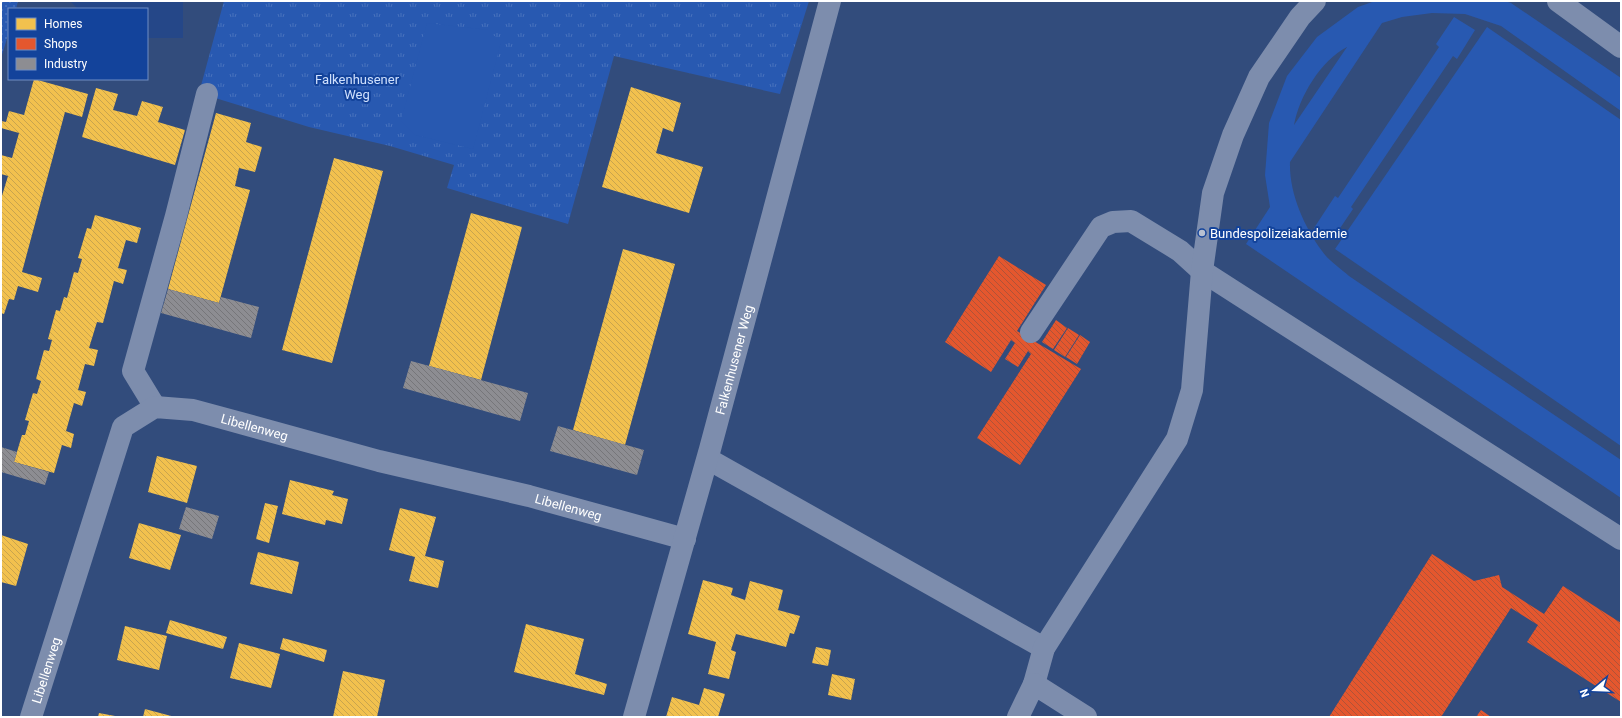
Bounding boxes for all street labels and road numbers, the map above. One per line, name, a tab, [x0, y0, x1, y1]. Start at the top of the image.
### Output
street label: Falkenhusener Weg	[713, 303, 756, 416]
street label: Libellenweg	[219, 411, 290, 444]
street label: Libellenweg	[533, 491, 604, 524]
street label: Libellenweg	[29, 635, 64, 706]

